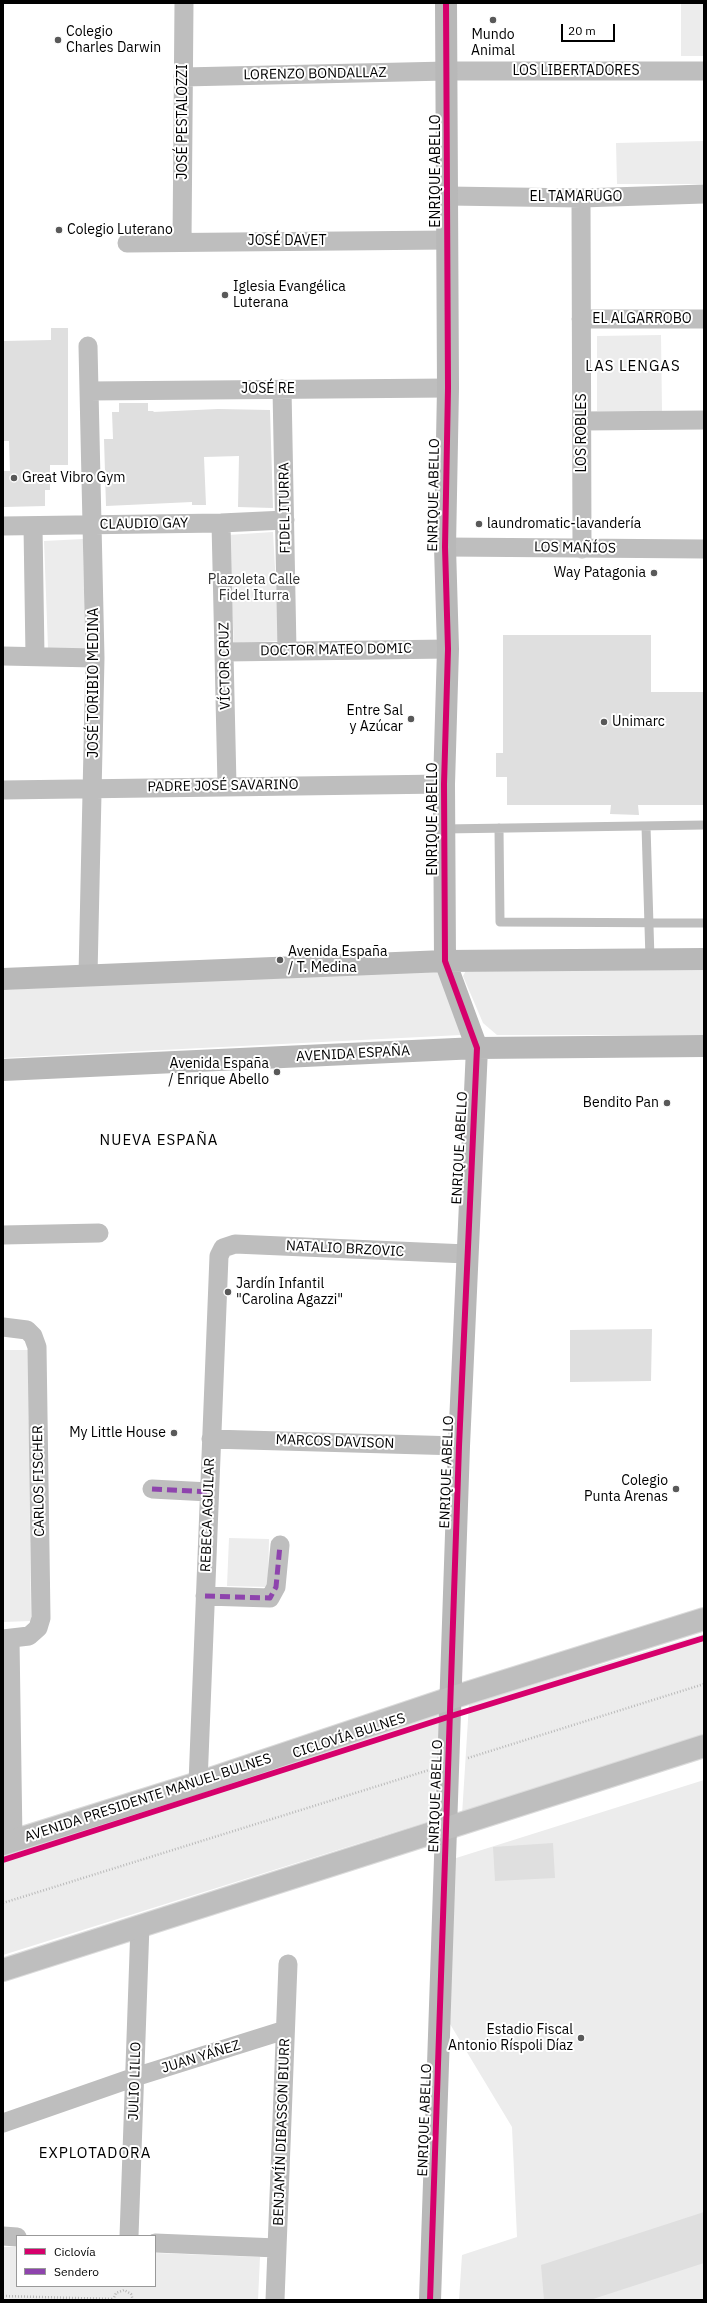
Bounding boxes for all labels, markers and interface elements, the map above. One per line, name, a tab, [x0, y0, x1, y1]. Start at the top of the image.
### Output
marker: Mundo Animal	[488, 15, 498, 25]
scale bar	[563, 16, 617, 42]
text: 20 m	[568, 23, 596, 38]
place label: Colegio Charles Darwin	[66, 24, 161, 56]
place label: Mundo Animal	[471, 27, 515, 60]
marker: Colegio Charles Darwin	[53, 35, 63, 45]
street label: LOS LIBERTADORES	[512, 63, 640, 79]
street label: JOSÉ PESTALOZZI	[175, 64, 191, 180]
street label: LORENZO BONDALLAZ	[243, 64, 387, 84]
street label: ENRIQUE ABELLO	[428, 114, 444, 228]
street label: EL TAMARUGO	[530, 189, 622, 205]
place label: Colegio Luterano	[67, 222, 173, 238]
marker: Colegio Luterano	[54, 225, 64, 235]
street label: JOSÉ DAVET	[248, 233, 326, 249]
place label: Iglesia Evangélica Luterana	[233, 279, 346, 312]
marker: Iglesia Evangélica Luterana	[220, 290, 230, 300]
street label: EL ALGARROBO	[592, 311, 692, 327]
district label: LAS LENGAS	[585, 358, 681, 376]
street label: JOSÉ RE	[241, 381, 295, 397]
street label: LOS ROBLES	[574, 393, 590, 473]
street label: ENRIQUE ABELLO	[425, 438, 443, 552]
street label: FIDEL ITURRA	[276, 462, 294, 554]
place label: Great Vibro Gym	[22, 470, 125, 486]
marker: Great Vibro Gym	[9, 473, 19, 483]
street label: CLAUDIO GAY	[100, 515, 188, 533]
place label: laundromatic-lavandería	[487, 516, 641, 532]
marker: laundromatic-lavandería	[474, 519, 484, 529]
street label: LOS MAÑÍOS	[534, 539, 616, 557]
place label: Way Patagonia	[554, 565, 646, 581]
marker: Way Patagonia	[649, 568, 659, 578]
park label: Plazoleta Calle Fidel Iturra	[208, 572, 300, 604]
street label: JOSÉ TORIBIO MEDINA	[86, 608, 102, 758]
street label: VÍCTOR CRUZ	[216, 622, 234, 710]
street label: DOCTOR MATEO DOMIC	[260, 640, 412, 660]
place label: Entre Sal y Azúcar	[346, 703, 403, 736]
marker: Entre Sal y Azúcar	[406, 714, 416, 724]
place label: Unimarc	[612, 714, 665, 730]
marker: Unimarc	[599, 717, 609, 727]
street label: ENRIQUE ABELLO	[425, 762, 441, 876]
street label: PADRE JOSÉ SAVARINO	[147, 776, 299, 796]
place label: Avenida España / T. Medina	[288, 944, 388, 976]
marker: Avenida España / T. Medina	[275, 955, 285, 965]
street label: AVENIDA ESPAÑA	[296, 1043, 410, 1065]
place label: Avenida España / Enrique Abello	[168, 1056, 269, 1088]
marker: Avenida España / Enrique Abello	[272, 1067, 282, 1077]
street label: ENRIQUE ABELLO	[449, 1091, 471, 1205]
place label: Bendito Pan	[583, 1095, 659, 1111]
marker: Bendito Pan	[662, 1098, 672, 1108]
district label: NUEVA ESPAÑA	[100, 1132, 218, 1150]
street label: NATALIO BRZOVIC	[285, 1238, 405, 1260]
place label: Jardín Infantil "Carolina Agazzi"	[236, 1276, 343, 1308]
marker: Jardín Infantil "Carolina Agazzi"	[223, 1287, 233, 1297]
street label: ENRIQUE ABELLO	[437, 1415, 457, 1529]
street label: CARLOS FISCHER	[30, 1425, 48, 1537]
place label: My Little House	[69, 1425, 166, 1441]
marker: My Little House	[169, 1428, 179, 1438]
street label: MARCOS DAVISON	[275, 1432, 395, 1452]
street label: REBECA AGUILAR	[198, 1458, 218, 1572]
place label: Colegio Punta Arenas	[584, 1473, 668, 1506]
marker: Colegio Punta Arenas	[671, 1484, 681, 1494]
street label: CICLOVÍA BULNES	[290, 1710, 408, 1762]
street label: ENRIQUE ABELLO	[426, 1739, 446, 1853]
street label: AVENIDA PRESIDENTE MANUEL BULNES	[23, 1750, 273, 1846]
place label: Estadio Fiscal Antonio Ríspoli Díaz	[448, 2022, 573, 2054]
marker: Estadio Fiscal Antonio Ríspoli Díaz	[576, 2033, 586, 2043]
street label: JUAN YÁÑEZ	[160, 2037, 242, 2077]
street label: BENJAMÍN DIBASSON BIURR	[270, 2038, 294, 2226]
street label: JULIO LILLO	[125, 2041, 145, 2121]
street label: ENRIQUE ABELLO	[415, 2063, 435, 2177]
district label: EXPLOTADORA	[39, 2145, 151, 2163]
legend	[16, 2235, 156, 2287]
text: Ciclovía	[54, 2244, 96, 2259]
text: Sendero	[54, 2264, 99, 2279]

